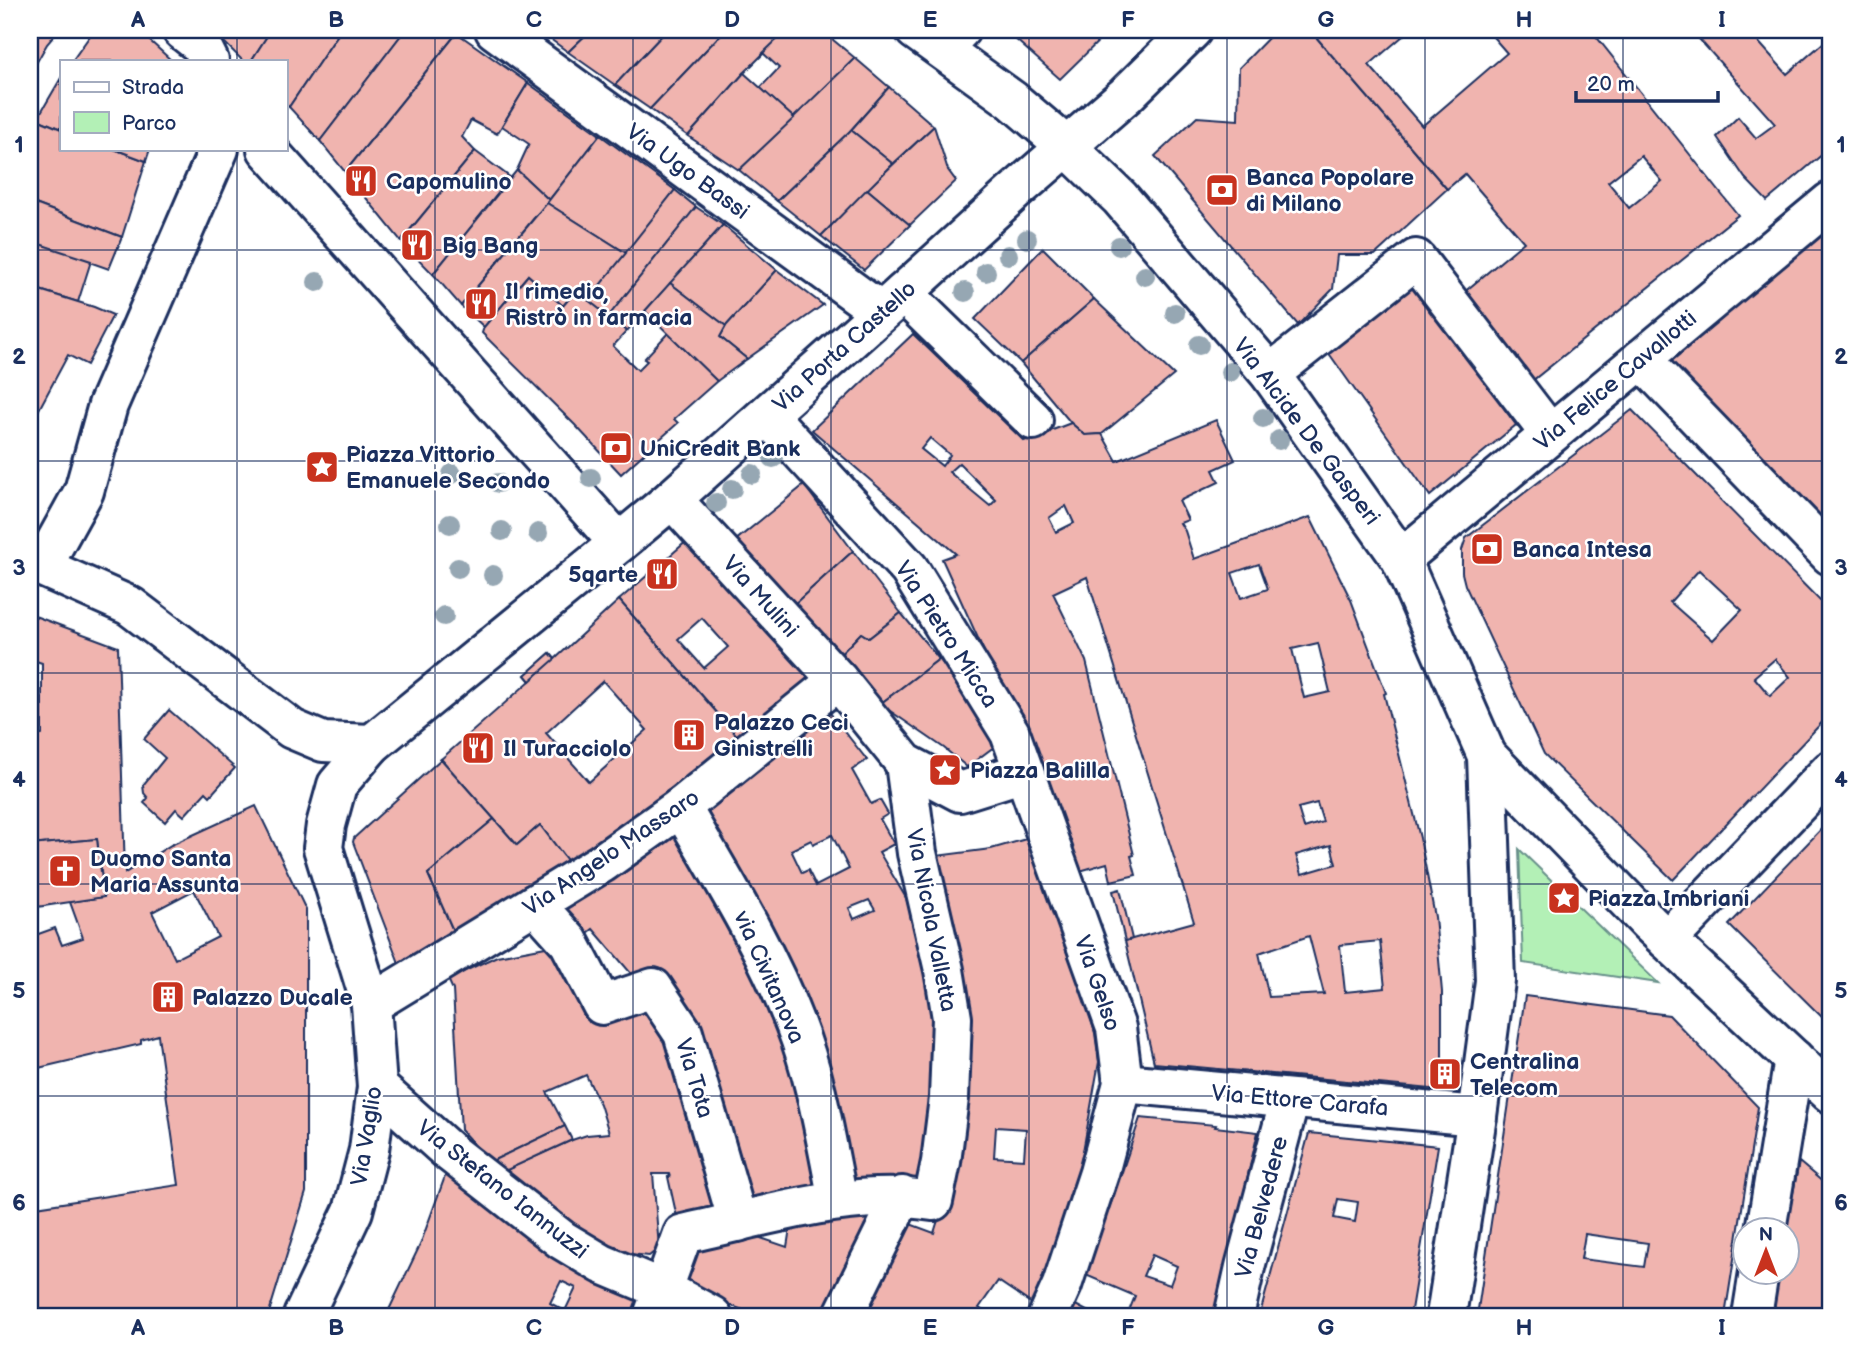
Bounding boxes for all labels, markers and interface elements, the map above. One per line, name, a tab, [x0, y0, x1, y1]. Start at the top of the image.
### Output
text: A	[130, 6, 146, 34]
text: B	[328, 6, 344, 34]
text: C	[526, 6, 542, 34]
text: D	[724, 6, 740, 34]
text: E	[923, 6, 938, 34]
text: F	[1121, 6, 1135, 34]
text: G	[1318, 6, 1335, 34]
text: H	[1515, 6, 1533, 34]
text: I	[1718, 6, 1726, 34]
legend	[60, 60, 287, 150]
scale bar	[1576, 60, 1718, 104]
text: 20 m	[1587, 72, 1635, 97]
text: Strada	[122, 75, 184, 100]
text: Parco	[122, 111, 177, 136]
street label: Via Ugo Bassi	[620, 118, 754, 226]
text: 1	[14, 131, 24, 159]
text: 1	[1836, 131, 1846, 159]
restaurant icon: Capomulino	[342, 162, 380, 200]
place label: Banca Popolare di Milano	[1246, 164, 1414, 218]
place label: Capomulino	[386, 168, 512, 196]
bank icon: Banca Popolare di Milano	[1203, 171, 1241, 209]
restaurant icon: Big Bang	[398, 226, 436, 264]
place label: Big Bang	[442, 232, 538, 260]
street label: Via Porta Castello	[767, 275, 922, 419]
place label: Il rimedio, Ristrò in farmacia	[505, 278, 693, 332]
restaurant icon: Il rimedio, Ristrò in farmacia	[462, 285, 500, 323]
street label: Via Felice Cavallotti	[1529, 305, 1703, 457]
street label: Via Alcide De Gasperi	[1227, 332, 1386, 531]
text: 2	[12, 343, 26, 371]
text: 2	[1834, 343, 1848, 371]
bank icon: UniCredit Bank	[597, 429, 635, 467]
place label: UniCredit Bank	[640, 435, 800, 463]
place label: Piazza Vittorio Emanuele Secondo	[346, 441, 550, 495]
place icon: Piazza Vittorio Emanuele Secondo	[303, 448, 341, 486]
bank icon: Banca Intesa	[1468, 530, 1506, 568]
place label: Banca Intesa	[1512, 536, 1652, 564]
street label: Via Mulini	[716, 550, 804, 643]
text: 3	[12, 554, 26, 582]
text: 3	[1834, 554, 1848, 582]
restaurant icon: 5qarte	[643, 555, 681, 593]
street label: Via Pietro Micca	[888, 556, 1004, 713]
place label: 5qarte	[568, 561, 638, 589]
place label: Palazzo Ceci Ginistrelli	[714, 709, 849, 763]
building icon: Palazzo Ceci Ginistrelli	[670, 716, 708, 754]
restaurant icon: Il Turacciolo	[459, 729, 497, 767]
place label: Il Turacciolo	[503, 735, 631, 763]
place icon: Piazza Balilla	[926, 751, 964, 789]
place label: Piazza Balilla	[970, 757, 1110, 785]
text: 4	[12, 766, 26, 794]
text: 4	[1834, 766, 1848, 794]
street label: Via Angelo Massaro	[518, 783, 705, 922]
street label: Via Nicola Valletta	[900, 826, 963, 1014]
place label: Duomo Santa Maria Assunta	[90, 845, 239, 899]
church icon: Duomo Santa Maria Assunta	[46, 852, 84, 890]
place icon: Piazza Imbriani	[1545, 879, 1583, 917]
place label: Piazza Imbriani	[1588, 885, 1749, 913]
street label: via Civitanova	[727, 906, 811, 1048]
street label: Via Gelso	[1068, 932, 1126, 1035]
text: 5	[12, 977, 26, 1005]
text: 5	[1834, 977, 1848, 1005]
building icon: Palazzo Ducale	[149, 978, 187, 1016]
place label: Palazzo Ducale	[192, 984, 353, 1012]
street label: Via Tota	[669, 1035, 719, 1121]
place label: Centralina Telecom	[1470, 1048, 1579, 1102]
building icon: Centralina Telecom	[1426, 1055, 1464, 1093]
street label: Via Ettore Carafa	[1210, 1079, 1390, 1123]
street label: Via Vaglio	[345, 1084, 389, 1188]
street label: Via Stefano Iannuzzi	[411, 1114, 594, 1265]
street label: Via Belvedere	[1230, 1133, 1294, 1281]
text: 6	[12, 1189, 26, 1217]
text: 6	[1834, 1189, 1848, 1217]
north arrow	[1730, 1216, 1800, 1286]
text: N	[1759, 1224, 1773, 1247]
text: A	[130, 1314, 146, 1342]
text: B	[328, 1314, 344, 1342]
text: C	[526, 1314, 542, 1342]
text: D	[724, 1314, 740, 1342]
text: E	[923, 1314, 938, 1342]
text: F	[1121, 1314, 1135, 1342]
text: G	[1318, 1314, 1335, 1342]
text: H	[1515, 1314, 1533, 1342]
text: I	[1718, 1314, 1726, 1342]

